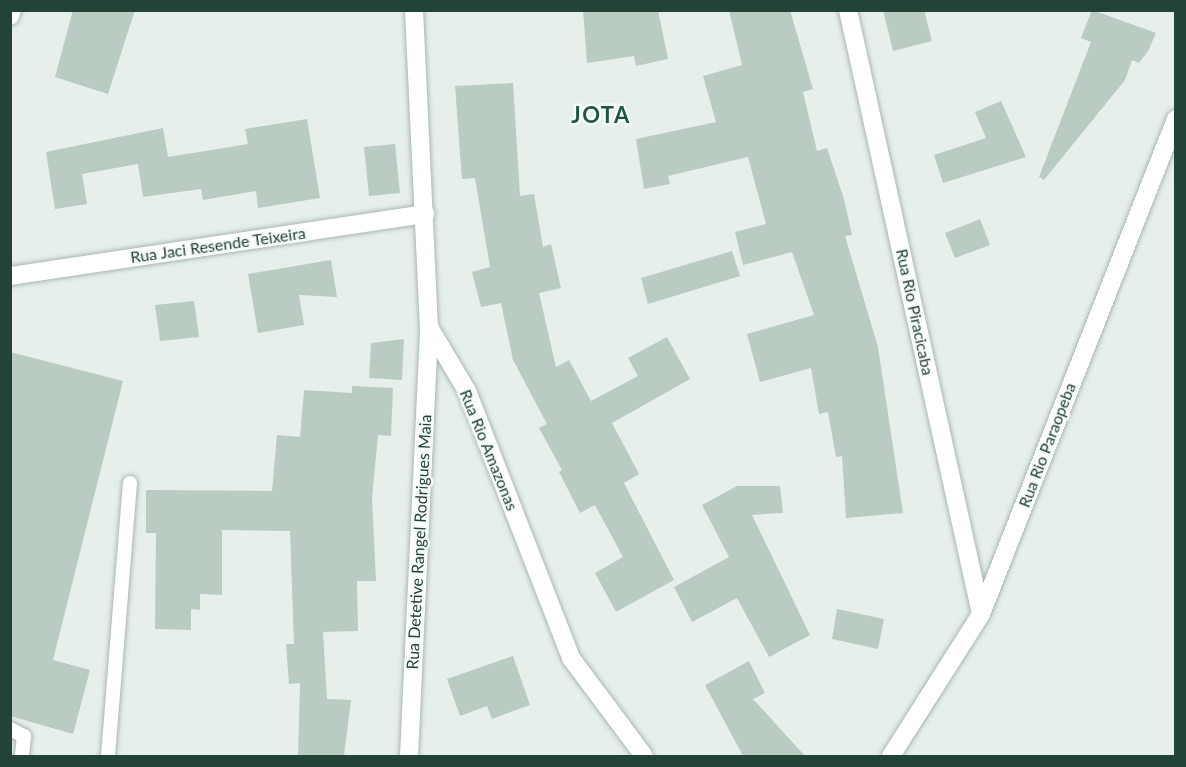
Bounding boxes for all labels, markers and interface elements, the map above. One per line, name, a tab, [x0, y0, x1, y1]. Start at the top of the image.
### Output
district label: JOTA	[571, 102, 631, 128]
street label: Rua Jaci Resende Teixeira	[129, 223, 307, 267]
street label: Rua Rio Piracicaba	[892, 247, 938, 377]
street label: Rua Rio Paraopeba	[1014, 380, 1080, 510]
street label: Rua Rio Amazonas	[456, 386, 522, 514]
street label: Rua Detetive Rangel Rodrigues Maia	[403, 414, 435, 670]

